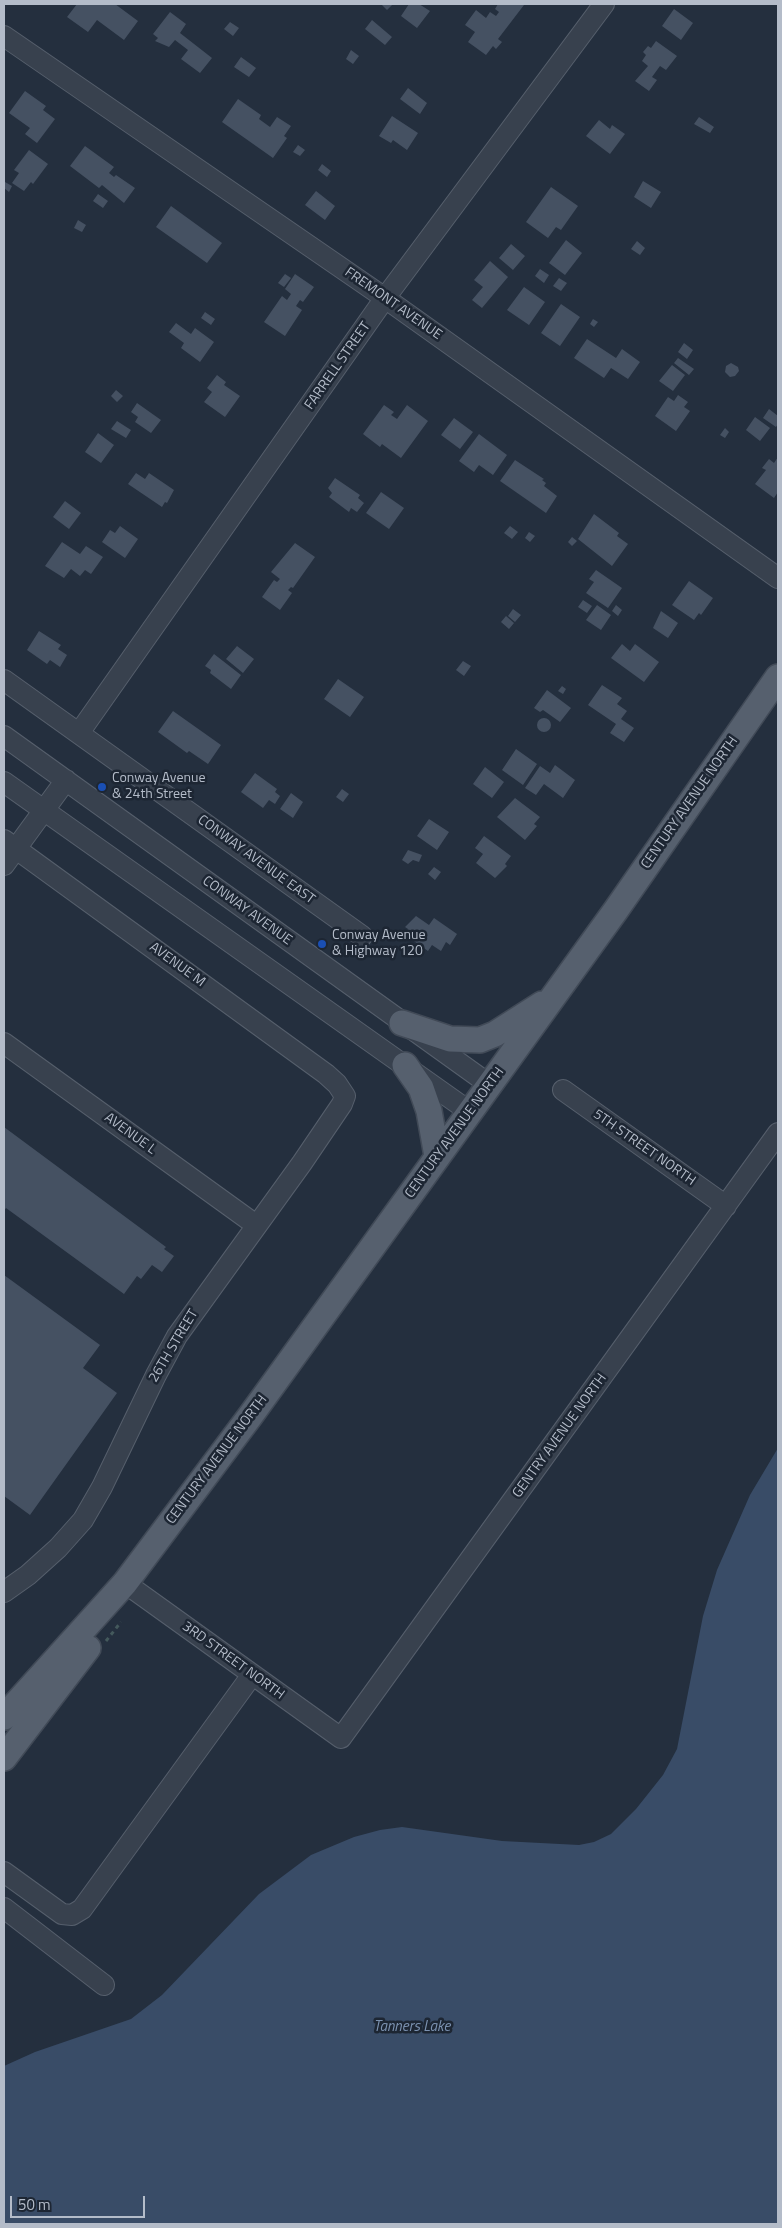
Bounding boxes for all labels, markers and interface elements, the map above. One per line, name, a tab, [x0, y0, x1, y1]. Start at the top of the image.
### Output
street label: FREMONT AVENUE	[341, 264, 445, 344]
street label: FARRELL STREET	[302, 319, 374, 413]
street label: CENTURY AVENUE NORTH	[638, 734, 742, 872]
place label: Conway Avenue & 24th Street	[112, 771, 205, 804]
marker: Conway Avenue & 24th Street	[96, 781, 108, 793]
street label: CONWAY AVENUE EAST	[194, 812, 318, 908]
street label: CONWAY AVENUE	[199, 873, 295, 949]
place label: Conway Avenue & Highway 120	[332, 928, 425, 960]
marker: Conway Avenue & Highway 120	[316, 938, 328, 950]
street label: AVENUE M	[146, 939, 208, 991]
street label: CENTURY AVENUE NORTH	[402, 1064, 508, 1202]
street label: 5TH STREET NORTH	[590, 1106, 698, 1190]
street label: AVENUE L	[101, 1110, 159, 1158]
street label: 26TH STREET	[146, 1307, 202, 1385]
street label: GENTRY AVENUE NORTH	[509, 1371, 611, 1501]
street label: CENTURY AVENUE NORTH	[163, 1392, 271, 1528]
street label: 3RD STREET NORTH	[179, 1618, 287, 1704]
water label: Tanners Lake	[374, 2018, 450, 2036]
scale bar	[12, 2186, 148, 2218]
text: 50 m	[18, 2193, 51, 2216]

